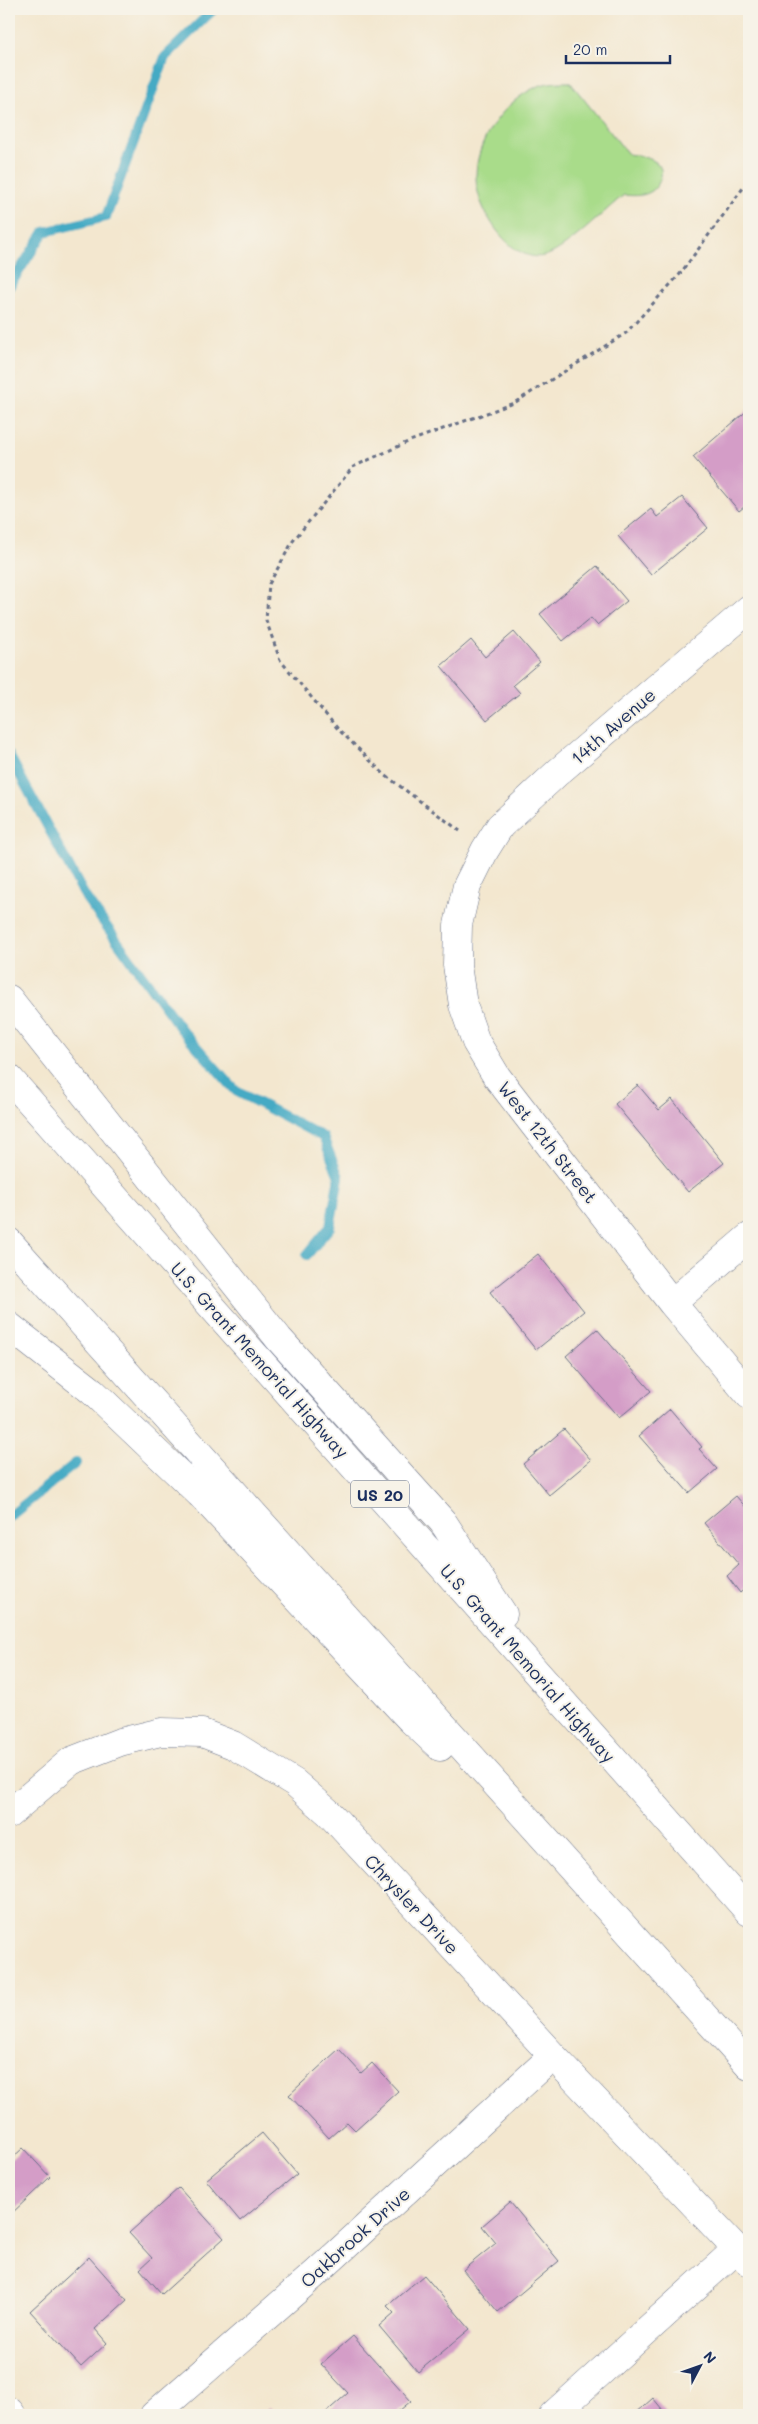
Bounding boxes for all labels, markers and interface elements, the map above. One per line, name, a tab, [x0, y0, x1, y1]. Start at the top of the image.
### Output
scale bar	[566, 32, 669, 64]
text: 20 m	[573, 39, 607, 59]
street label: 14th Avenue	[566, 683, 660, 769]
street label: West 12th Street	[493, 1076, 603, 1208]
street label: U.S. Grant Memorial Highway	[165, 1257, 355, 1463]
road number: US 20	[351, 1480, 409, 1508]
street label: U.S. Grant Memorial Highway	[435, 1559, 621, 1767]
street label: Chrysler Drive	[360, 1849, 464, 1959]
street label: Oakbrook Drive	[295, 2181, 415, 2293]
north arrow	[676, 2342, 726, 2392]
text: N	[700, 2347, 721, 2367]

